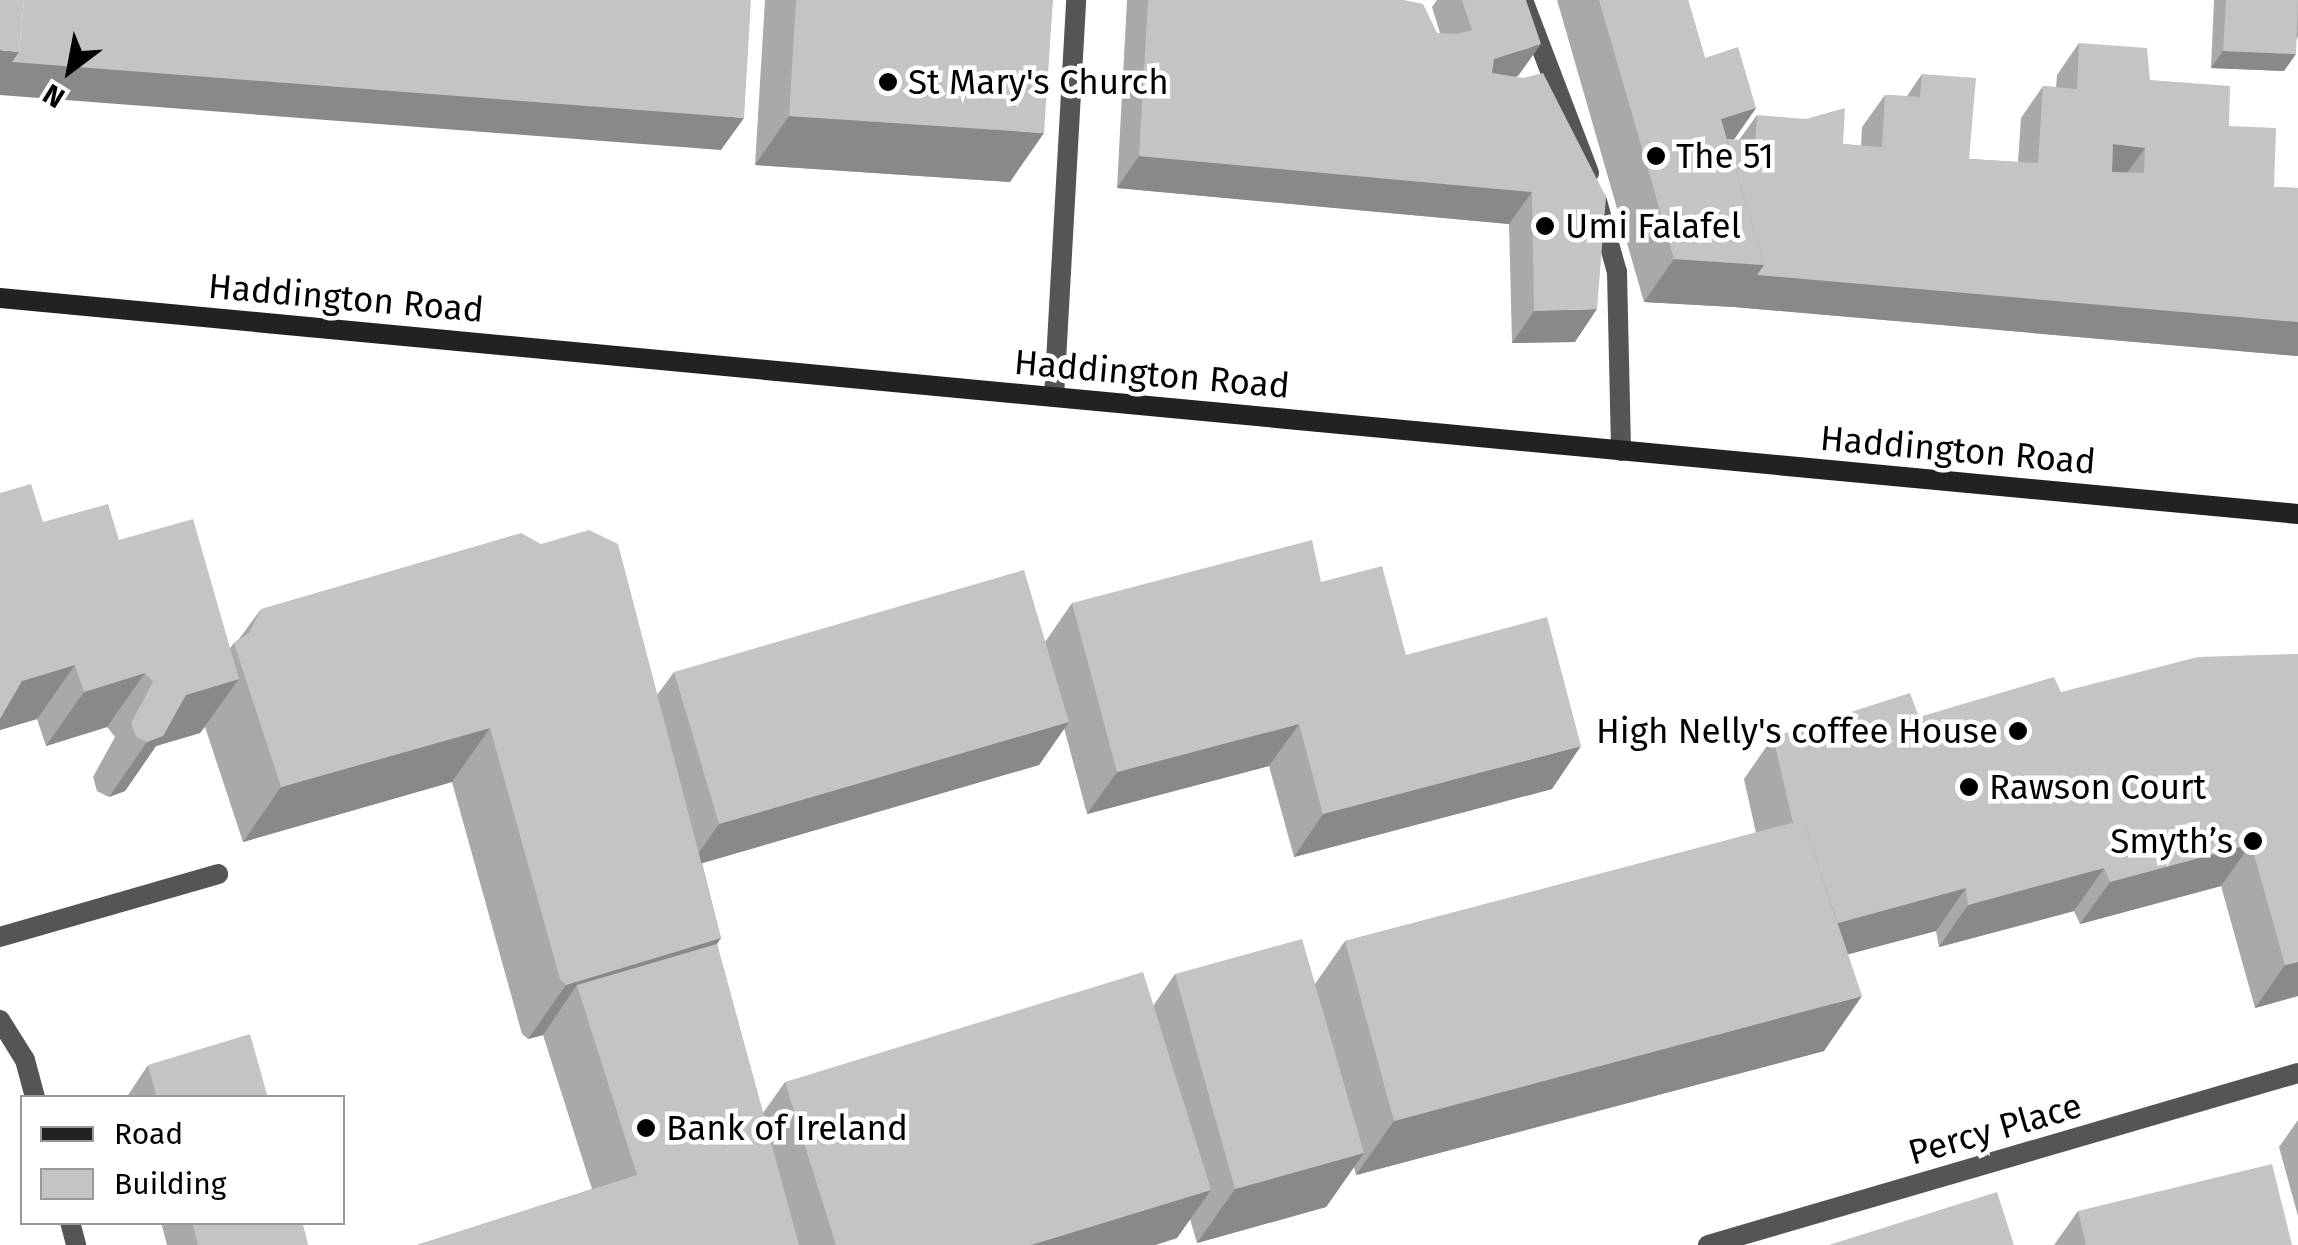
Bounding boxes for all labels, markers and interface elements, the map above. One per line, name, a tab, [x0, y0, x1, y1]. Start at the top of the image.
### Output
north arrow	[20, 20, 120, 120]
place label: St Mary's Church	[908, 61, 1169, 103]
marker: St Mary's Church	[877, 71, 899, 93]
text: N	[37, 77, 70, 115]
place label: The 51	[1676, 135, 1774, 177]
marker: The 51	[1645, 145, 1667, 167]
place label: Umi Falafel	[1565, 205, 1741, 247]
marker: Umi Falafel	[1534, 215, 1556, 237]
street label: Haddington Road	[207, 265, 485, 331]
street label: Haddington Road	[1013, 341, 1291, 407]
street label: Haddington Road	[1819, 417, 2097, 483]
place label: High Nelly's coffee House	[1596, 710, 1998, 752]
marker: High Nelly's coffee House	[2007, 720, 2029, 742]
place label: Rawson Court	[1989, 766, 2206, 808]
marker: Rawson Court	[1958, 776, 1980, 798]
place label: Smyth’s	[2110, 820, 2233, 862]
marker: Smyth’s	[2242, 830, 2264, 852]
street label: Percy Place	[1904, 1084, 2086, 1174]
legend	[20, 1095, 345, 1225]
place label: Bank of Ireland	[666, 1107, 908, 1149]
text: Road	[114, 1116, 183, 1152]
marker: Bank of Ireland	[635, 1117, 657, 1139]
text: Building	[114, 1166, 226, 1202]

